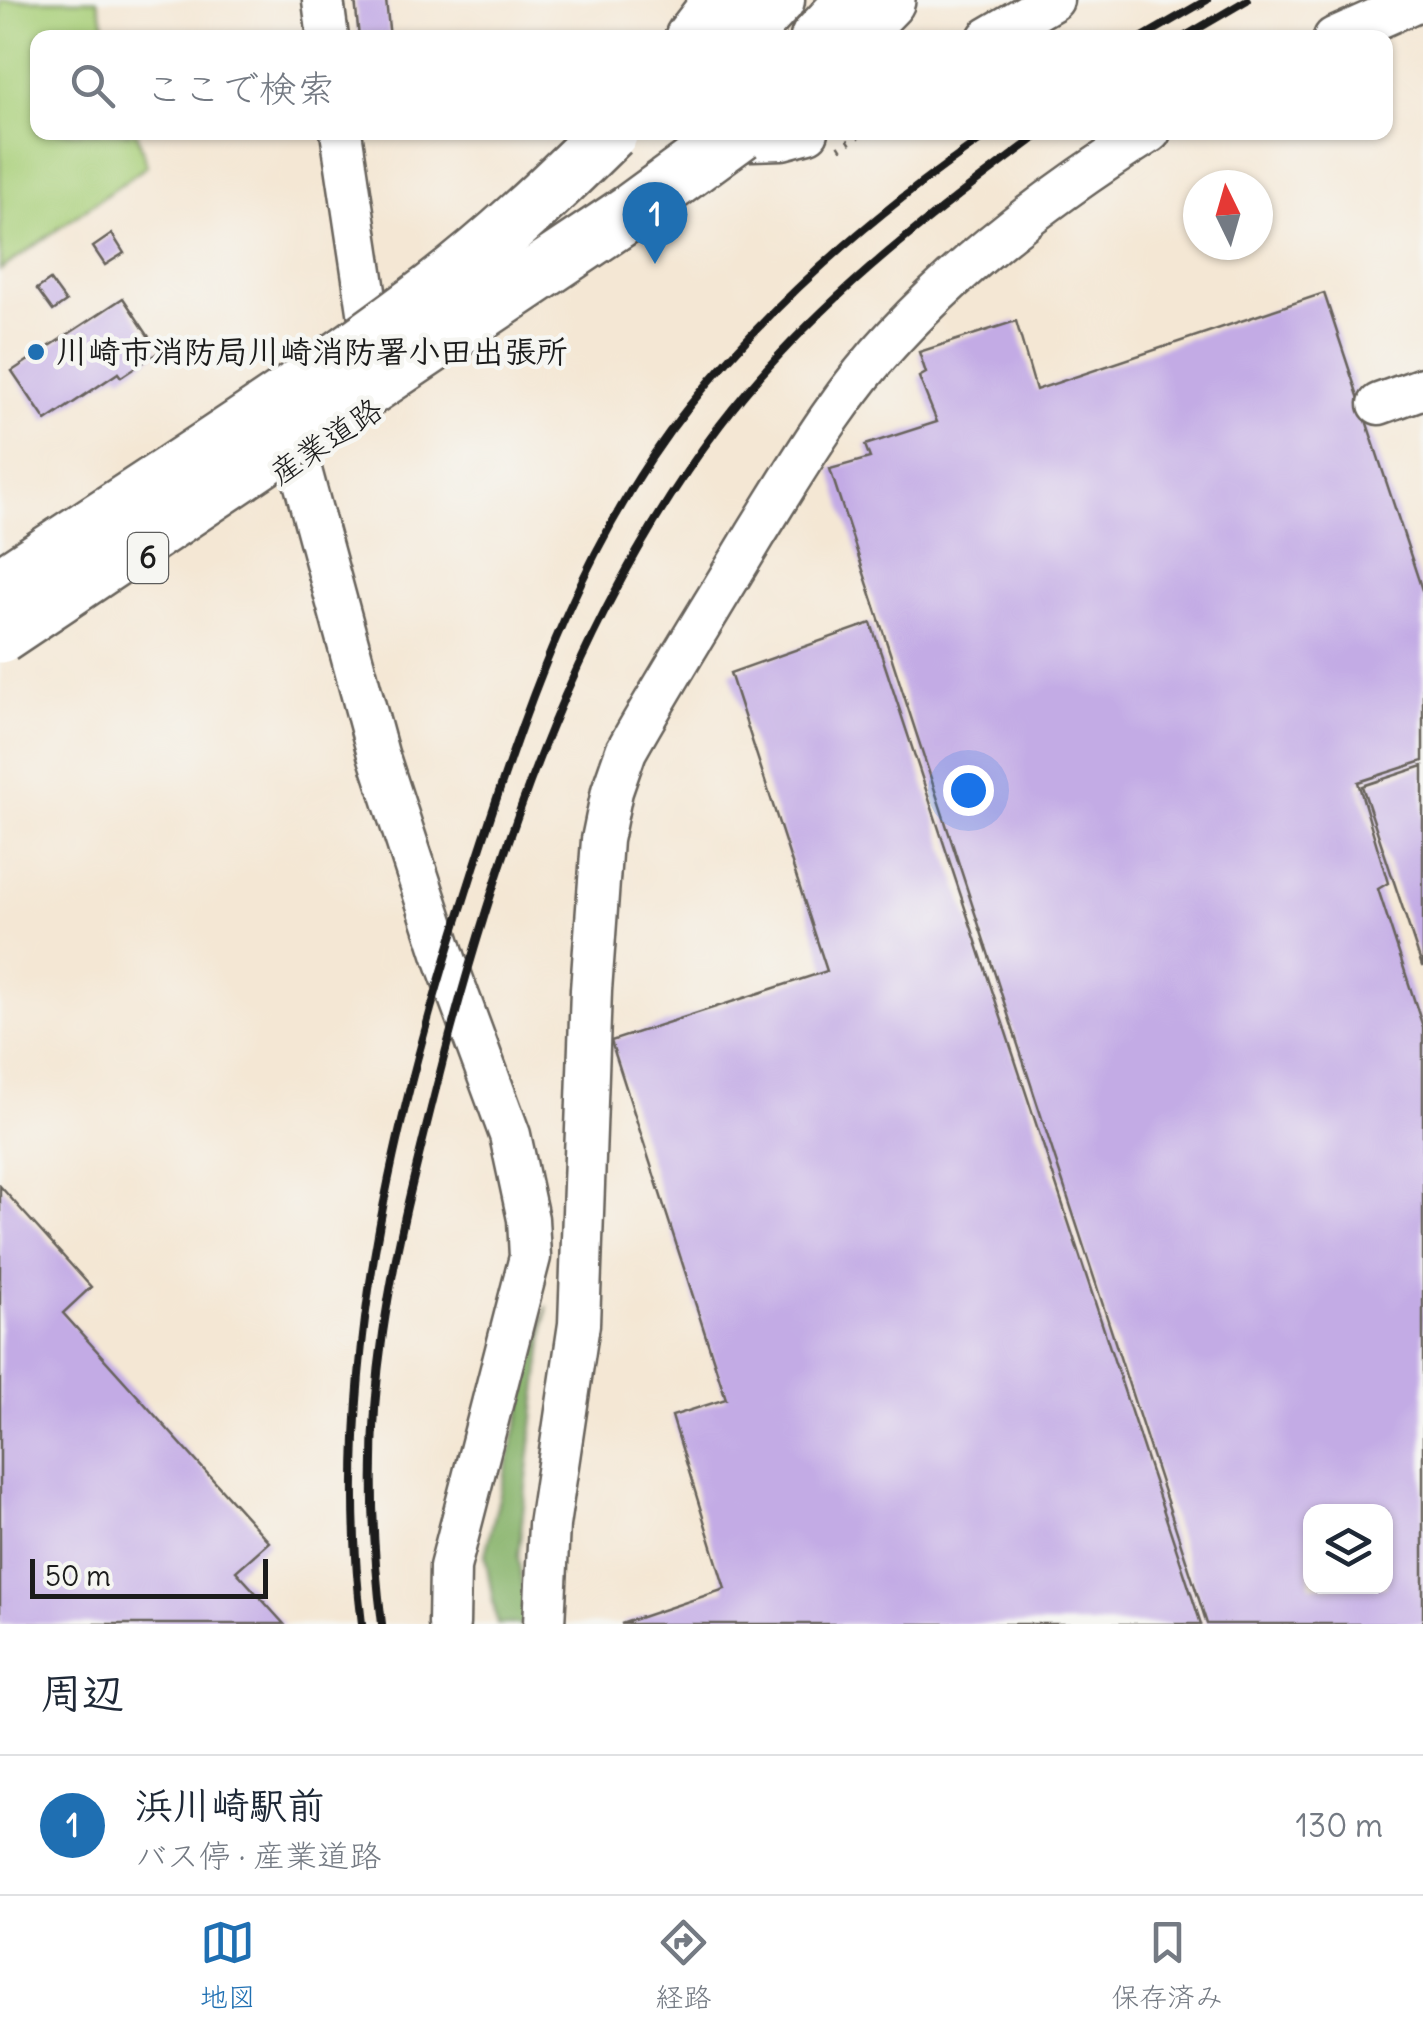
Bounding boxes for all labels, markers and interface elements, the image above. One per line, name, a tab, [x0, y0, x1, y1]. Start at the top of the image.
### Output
search box	[30, 30, 1393, 140]
icon: search	[65, 58, 120, 113]
text: ここで検索	[145, 65, 335, 112]
north arrow	[1183, 170, 1273, 260]
pin: 1	[622, 182, 688, 264]
place label: 川崎市消防局川崎消防署小田出張所	[56, 331, 568, 372]
marker: 川崎市消防局川崎消防署小田出張所	[25, 341, 47, 363]
street label: 産業道路	[261, 388, 390, 493]
road number: 6	[128, 533, 168, 583]
your location	[943, 765, 994, 816]
map controls	[1303, 1504, 1393, 1594]
button: layers	[1303, 1504, 1393, 1594]
scale bar	[30, 1554, 268, 1598]
text: 50 m	[45, 1558, 111, 1594]
text: 周辺	[40, 1667, 124, 1719]
text: 浜川崎駅前	[135, 1782, 325, 1829]
text: 1	[66, 1805, 79, 1846]
text: 130 m	[1295, 1805, 1383, 1846]
text: バス停 · 産業道路	[135, 1835, 381, 1876]
tab: 地図	[200, 1915, 256, 2015]
tab: 経路	[655, 1915, 711, 2015]
tab: 保存済み	[1111, 1915, 1223, 2015]

